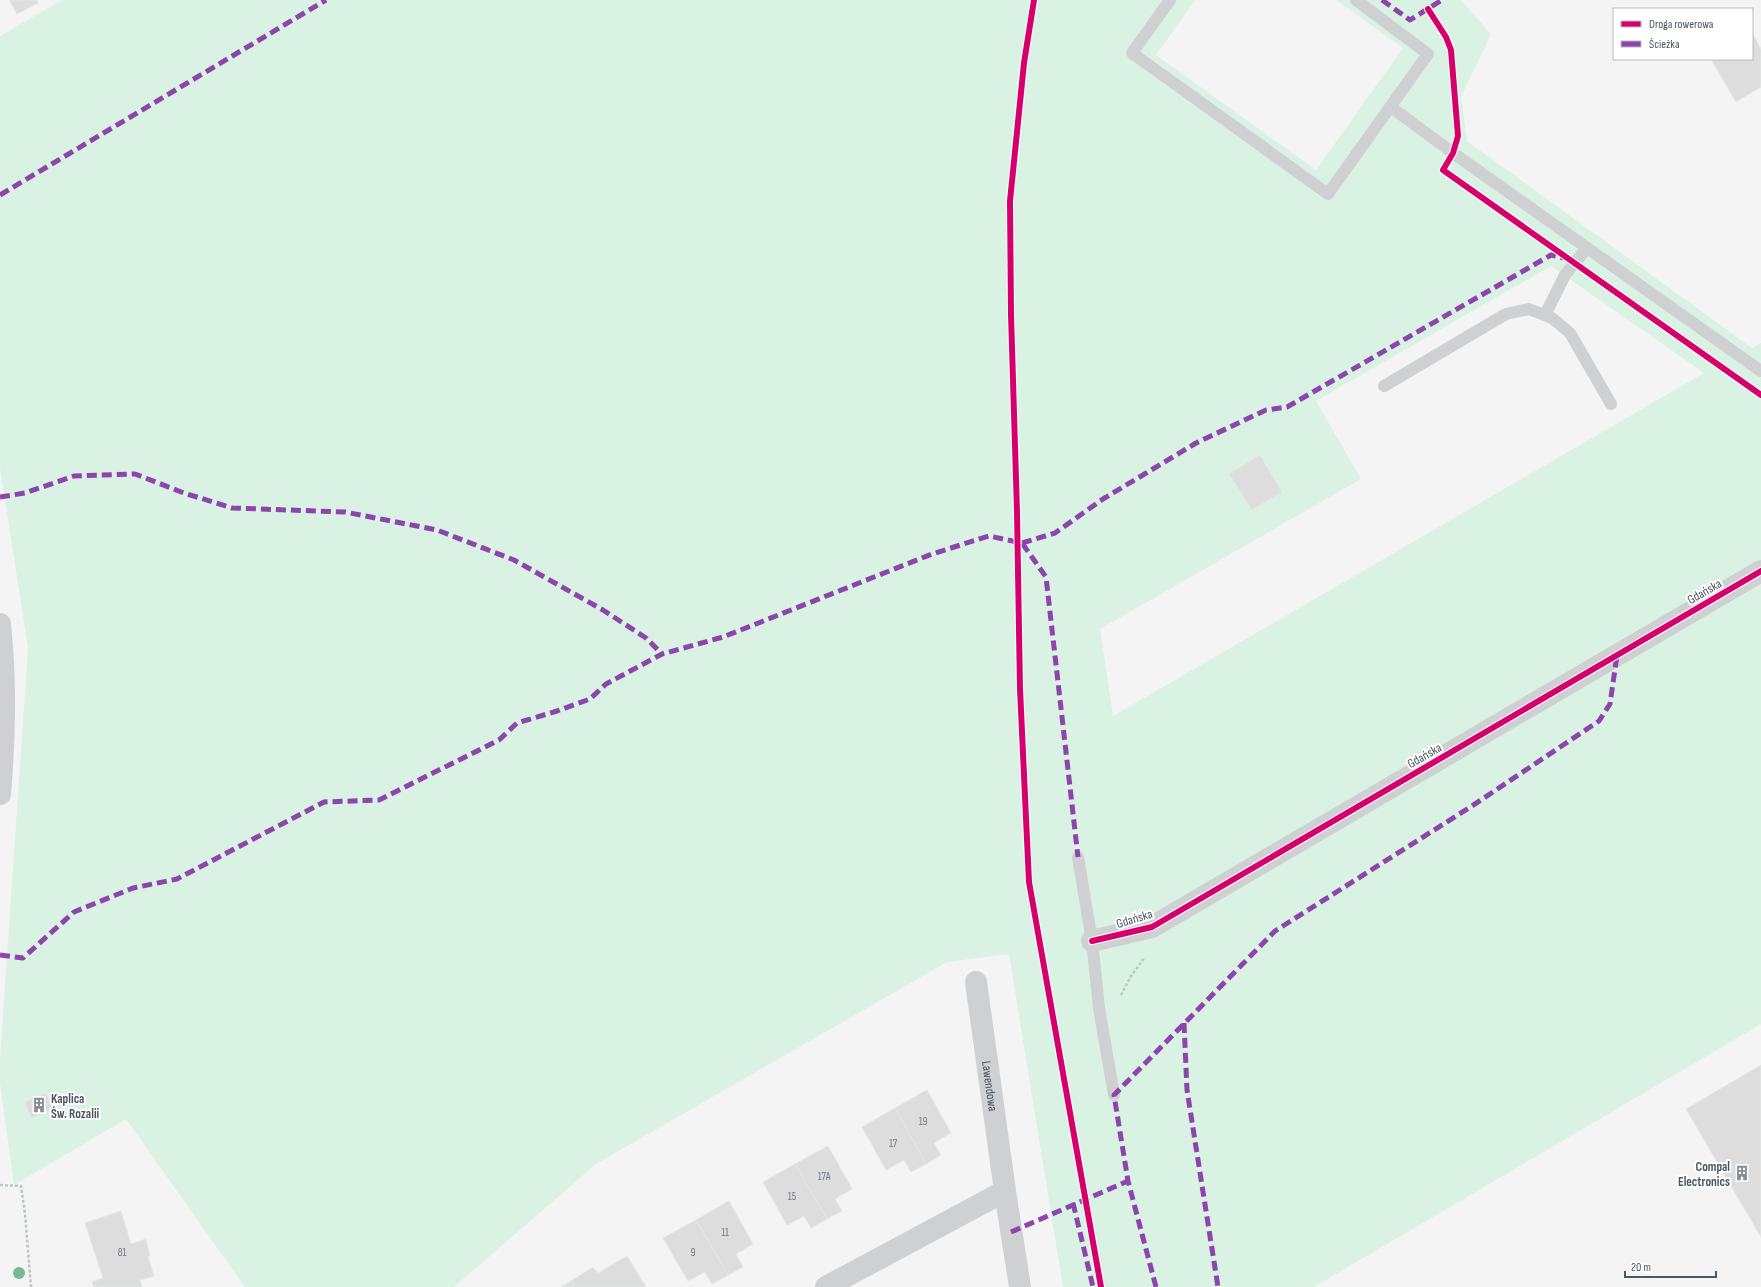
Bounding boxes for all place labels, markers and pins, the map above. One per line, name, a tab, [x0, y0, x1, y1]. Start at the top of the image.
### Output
place label: Kaplica Św. Rozalii	[51, 1091, 100, 1122]
building icon: Kaplica Św. Rozalii	[30, 1096, 48, 1114]
place label: Compal Electronics	[1678, 1159, 1730, 1190]
building icon: Compal Electronics	[1733, 1164, 1751, 1182]

